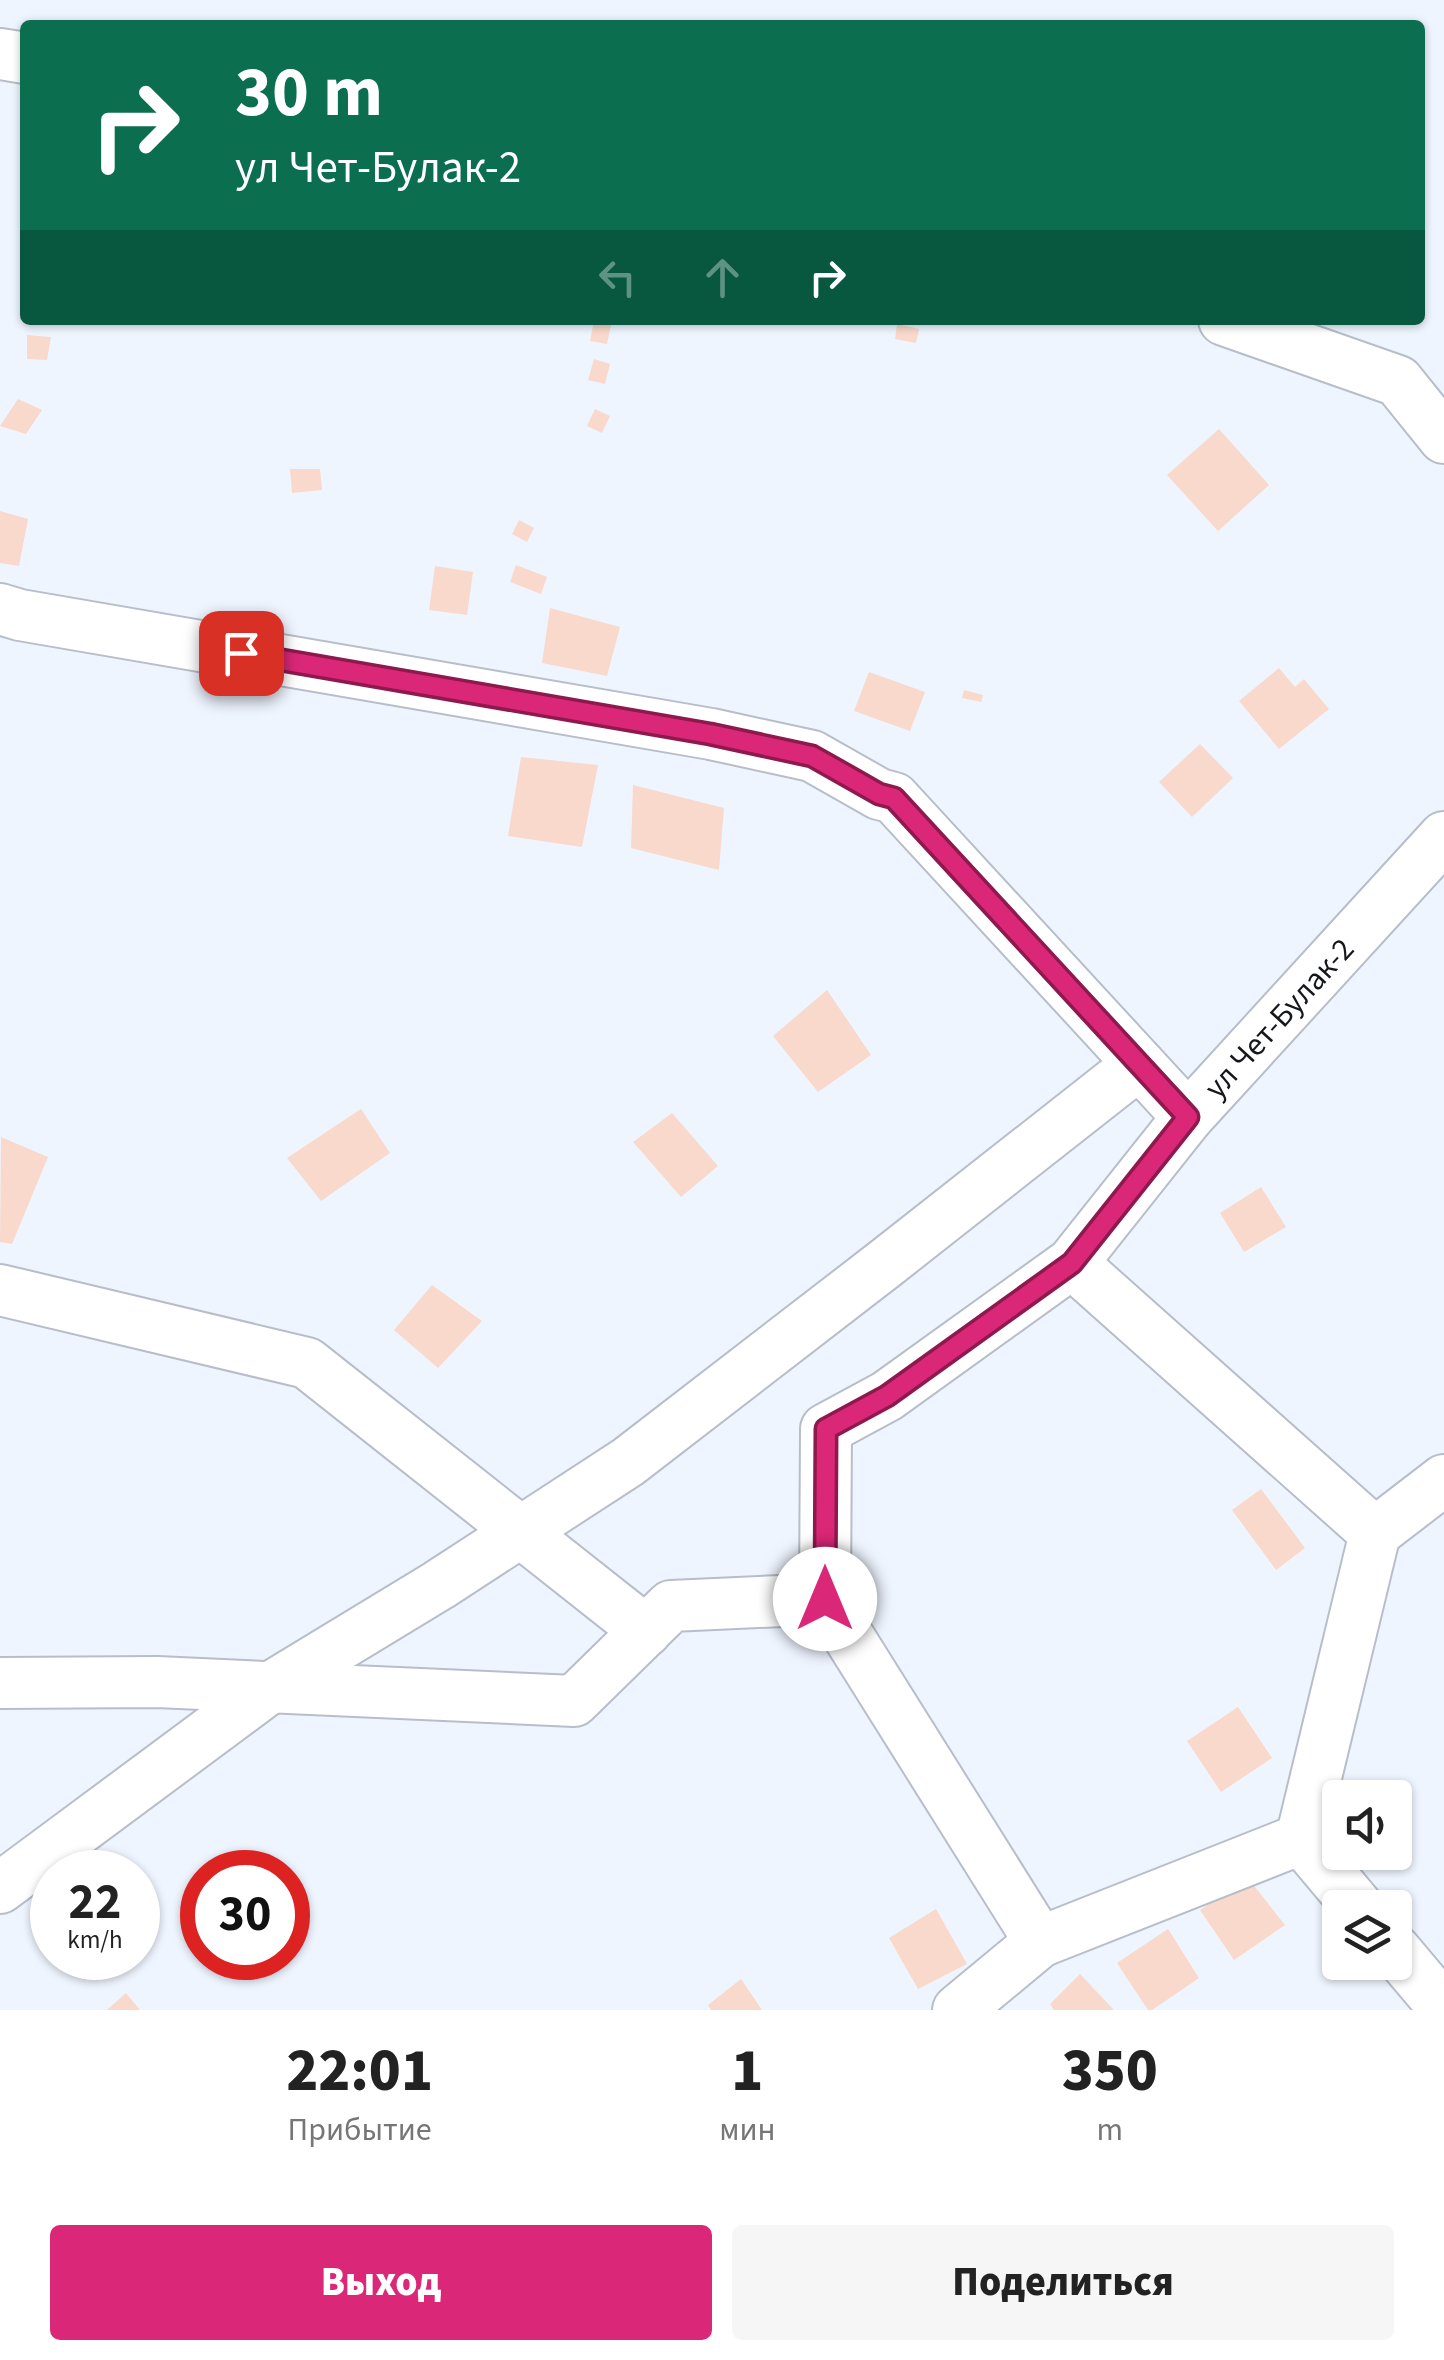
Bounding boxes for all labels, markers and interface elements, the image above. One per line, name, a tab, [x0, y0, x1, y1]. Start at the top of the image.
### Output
text: 30 m	[235, 43, 383, 143]
icon: right	[70, 60, 200, 190]
text: ул Чет-Булак-2	[235, 136, 521, 200]
icon: left	[590, 250, 645, 305]
icon: ahead	[695, 250, 750, 305]
icon: right	[800, 250, 855, 305]
pin	[199, 611, 284, 696]
icon: arrive	[214, 626, 269, 681]
street label: ул Чет-Булак-2	[1194, 928, 1365, 1109]
position arrow	[773, 1547, 877, 1651]
map controls	[1322, 1780, 1412, 1980]
button: sound	[1322, 1780, 1412, 1870]
speed limit sign: 30	[180, 1850, 310, 1980]
text: 22	[69, 1867, 121, 1938]
button: layers	[1322, 1890, 1412, 1980]
text: km/h	[67, 1922, 123, 1958]
text: 22:01	[286, 2029, 433, 2114]
text: 1	[731, 2029, 763, 2114]
text: 350	[1062, 2029, 1158, 2114]
text: Прибытие	[288, 2107, 432, 2153]
text: мин	[719, 2107, 775, 2153]
text: m	[1096, 2107, 1123, 2153]
button: Выход	[50, 2225, 712, 2340]
button: Поделиться	[732, 2225, 1394, 2340]

